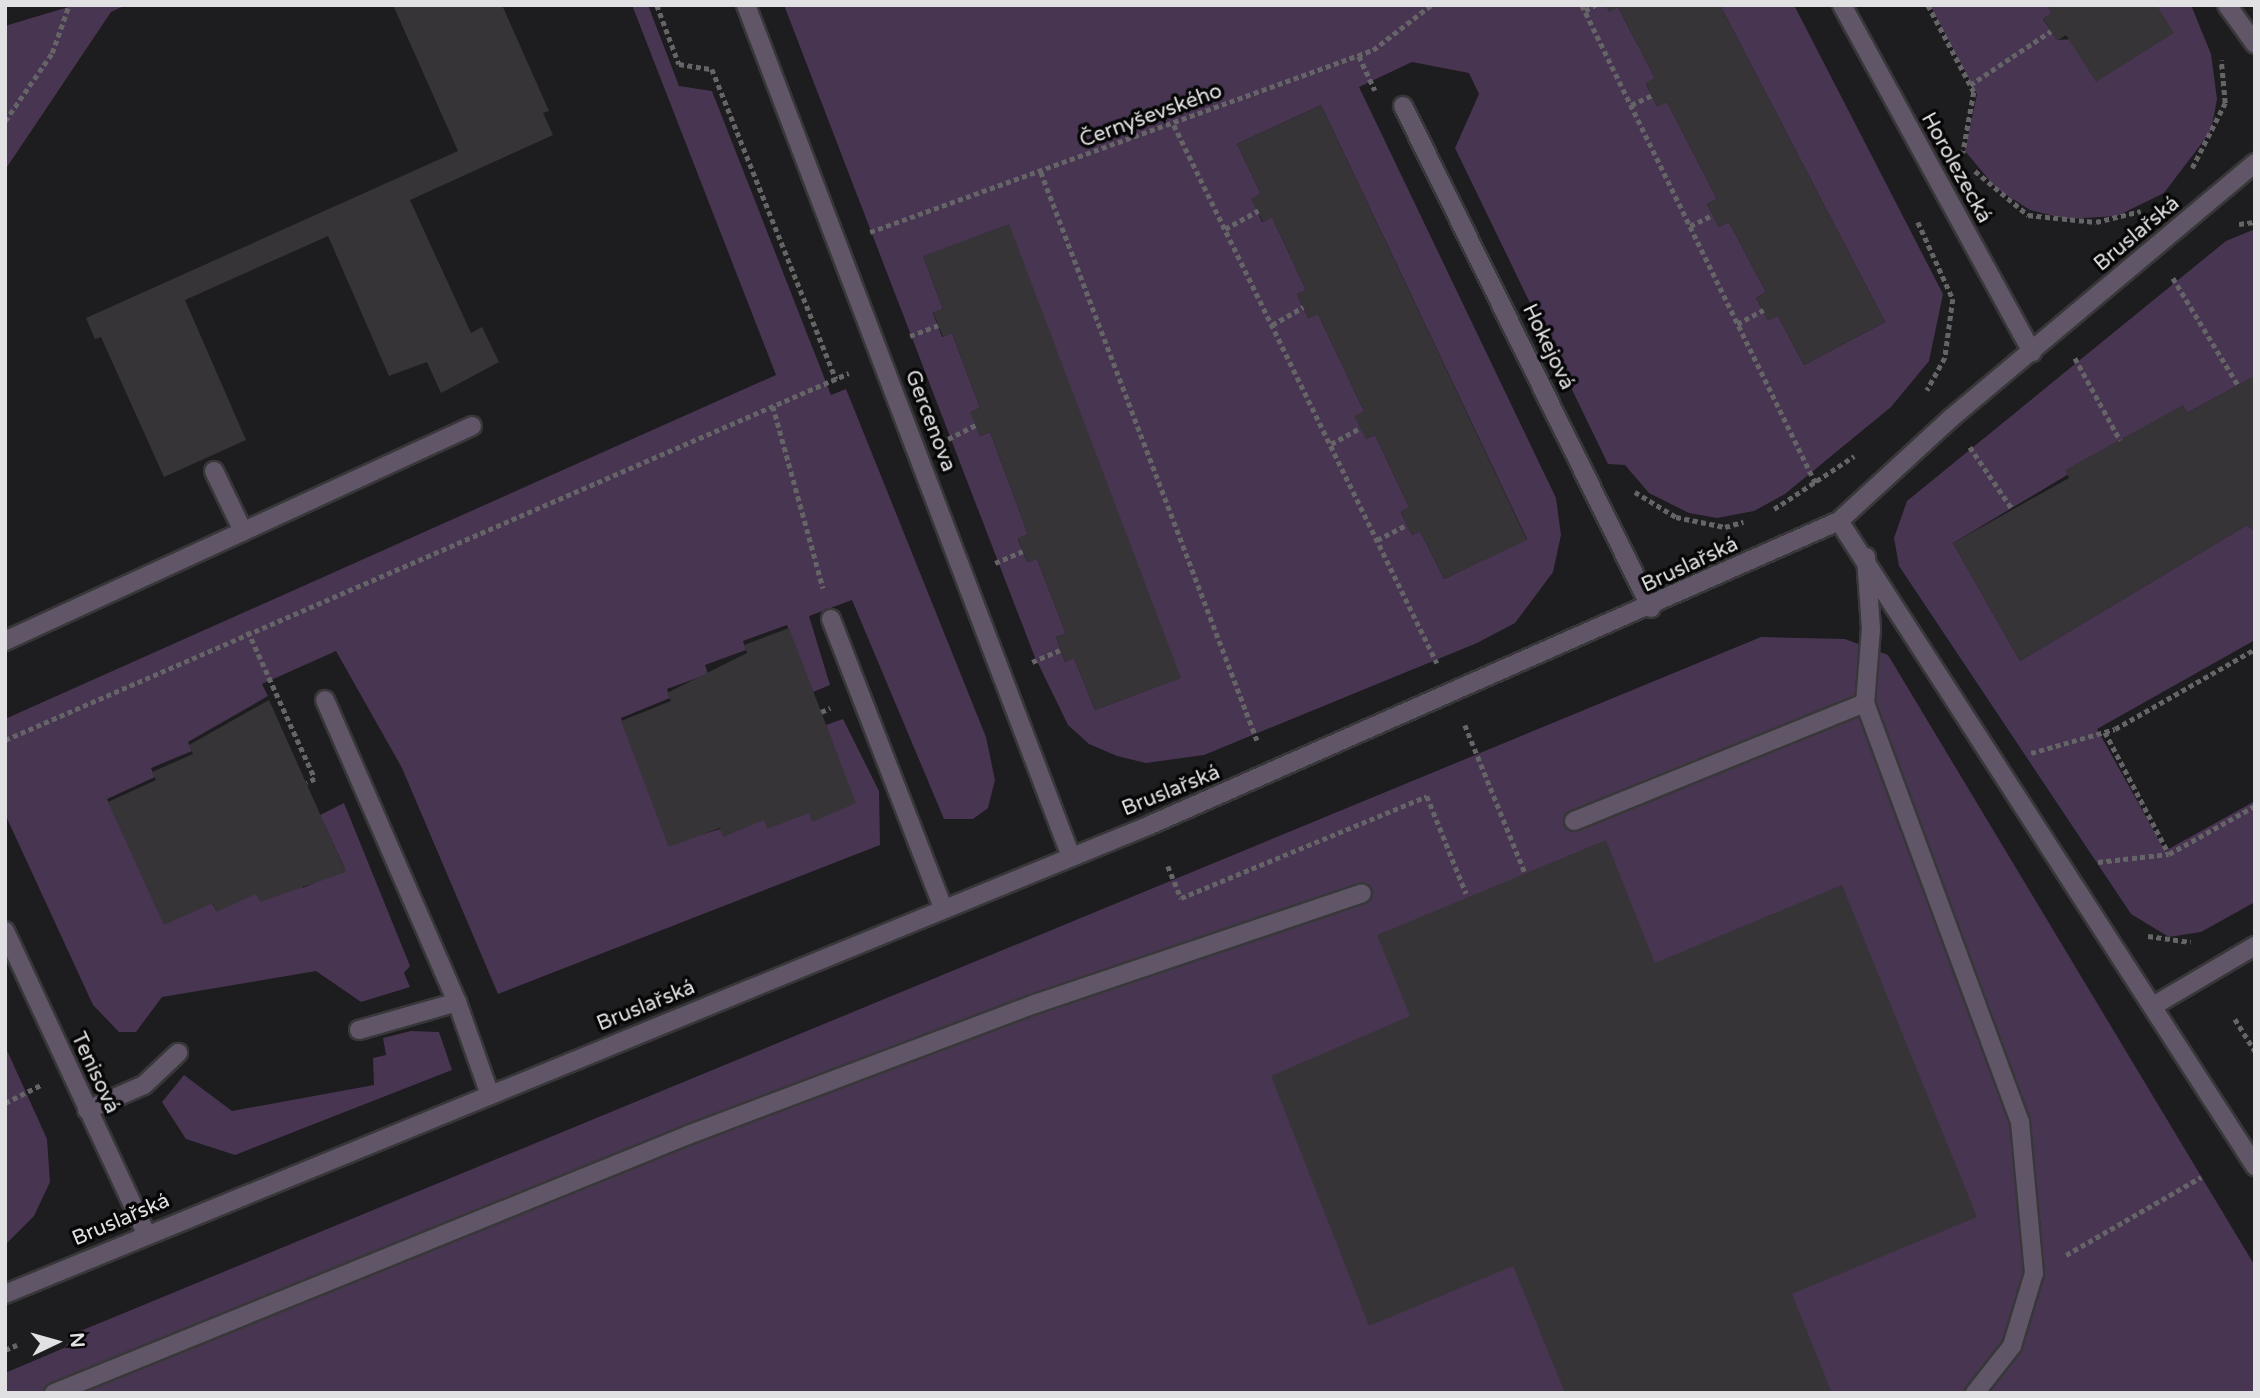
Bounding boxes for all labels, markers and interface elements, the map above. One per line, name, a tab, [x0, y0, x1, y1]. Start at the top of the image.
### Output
street label: Černyševského	[1076, 79, 1226, 153]
street label: Horolezecká	[1915, 108, 1997, 228]
street label: Bruslařská	[2089, 191, 2185, 277]
street label: Hokejová	[1516, 300, 1580, 394]
street label: Gercenova	[899, 367, 961, 475]
street label: Bruslařská	[1638, 532, 1742, 598]
street label: Bruslařská	[1118, 760, 1224, 822]
street label: Bruslařská	[593, 975, 699, 1037]
street label: Tenisová	[65, 1028, 125, 1118]
street label: Bruslařská	[68, 1188, 174, 1252]
north arrow	[21, 1307, 91, 1377]
text: N	[65, 1332, 89, 1349]

